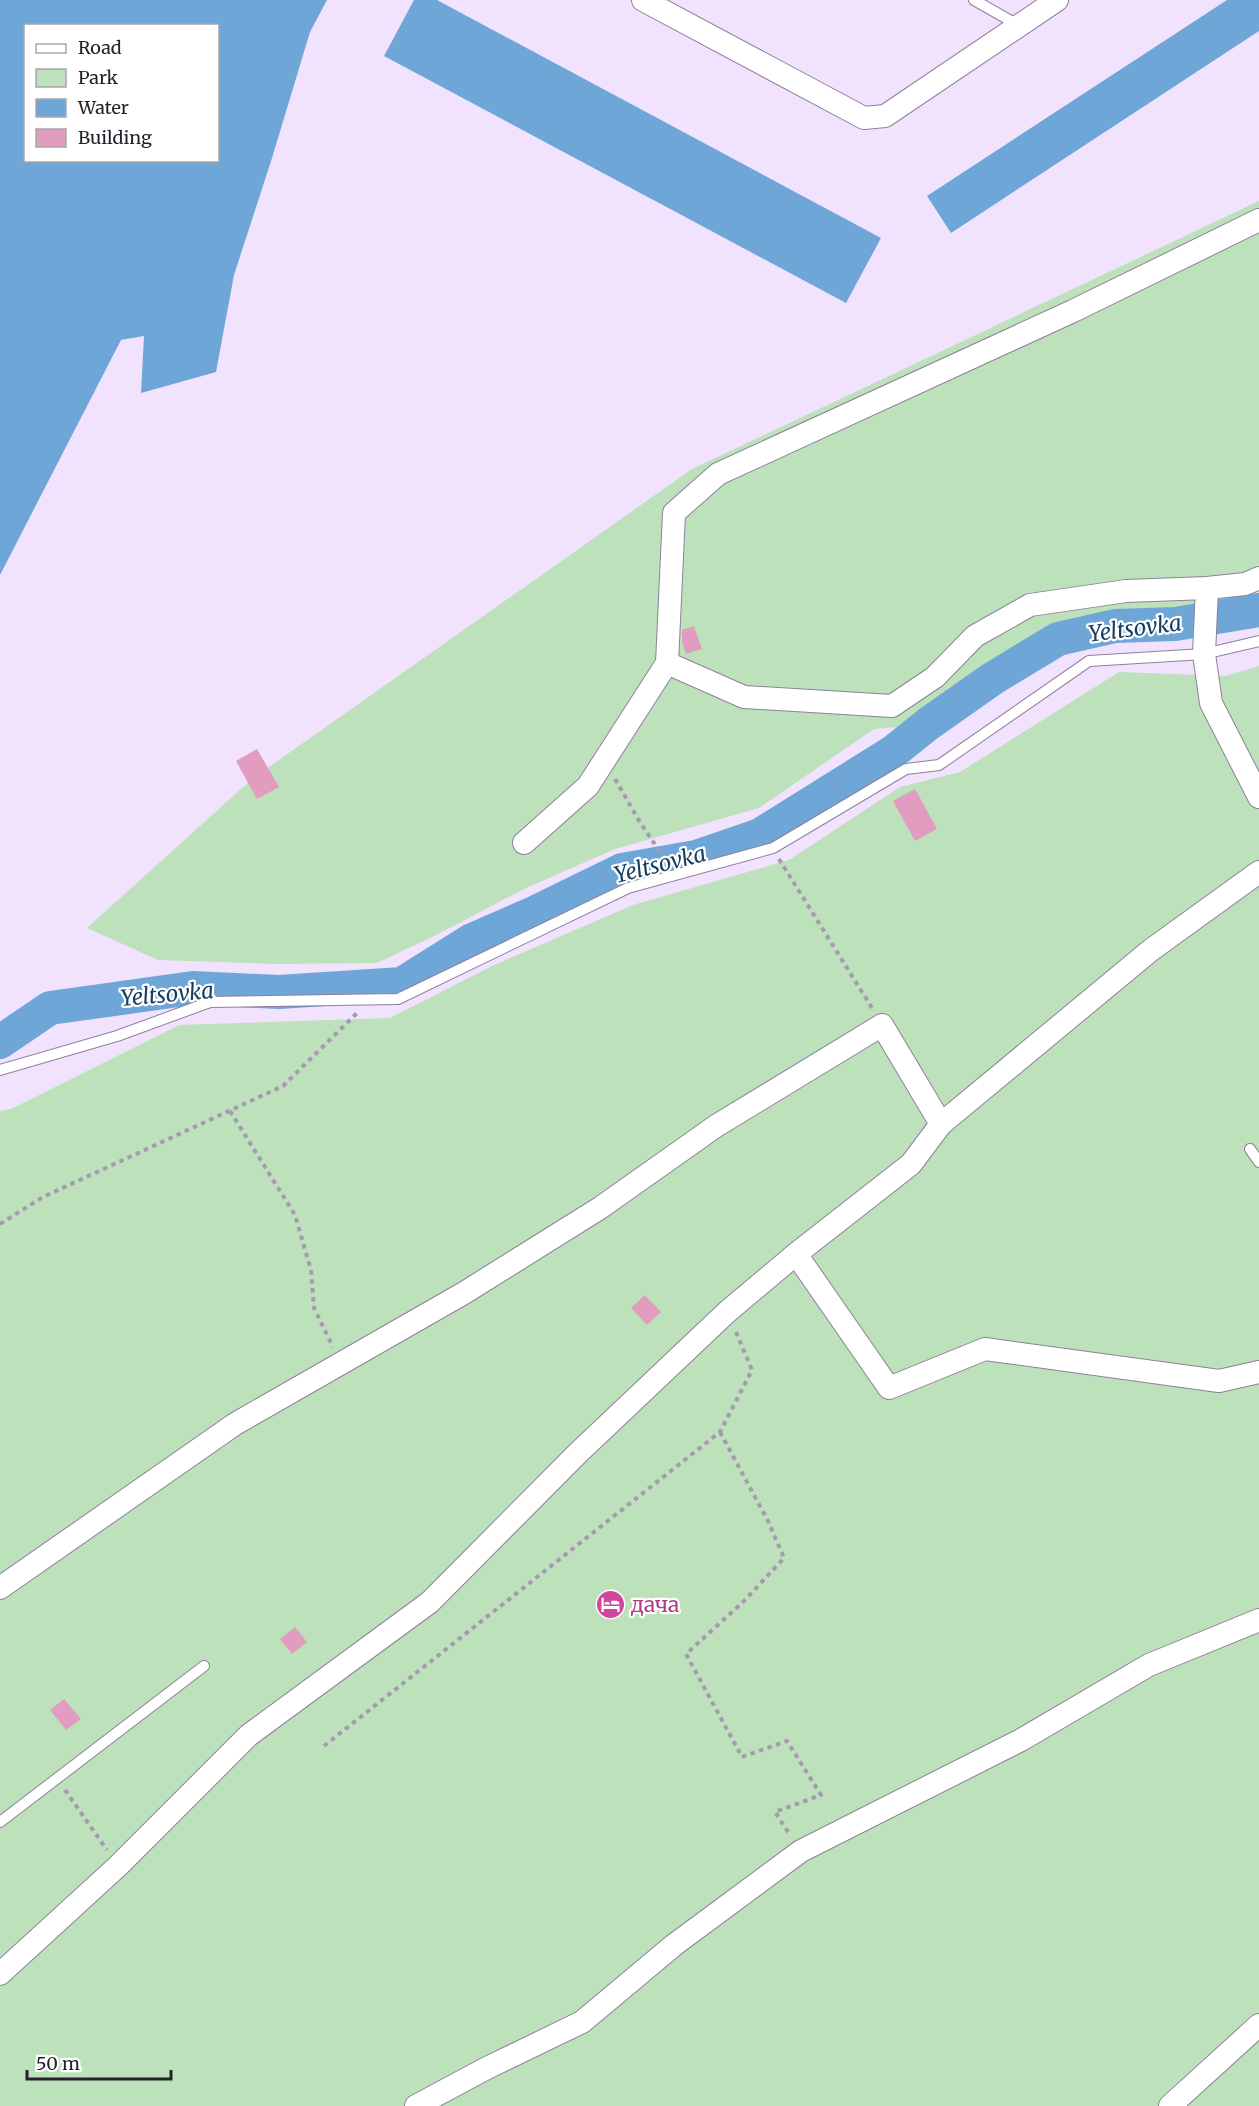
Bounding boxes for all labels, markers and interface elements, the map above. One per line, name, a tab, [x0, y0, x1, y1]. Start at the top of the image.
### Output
legend	[24, 24, 219, 162]
text: Road	[78, 36, 122, 59]
text: Park	[78, 66, 119, 89]
text: Water	[77, 96, 129, 119]
text: Building	[78, 126, 152, 149]
water label: Yeltsovka	[1087, 608, 1183, 648]
water label: Yeltsovka	[611, 839, 709, 889]
water label: Yeltsovka	[119, 976, 215, 1012]
hotel icon: дача	[594, 1589, 626, 1621]
place label: дача	[630, 1591, 679, 1618]
scale bar	[27, 2043, 171, 2081]
text: 50 m	[36, 2052, 80, 2075]

